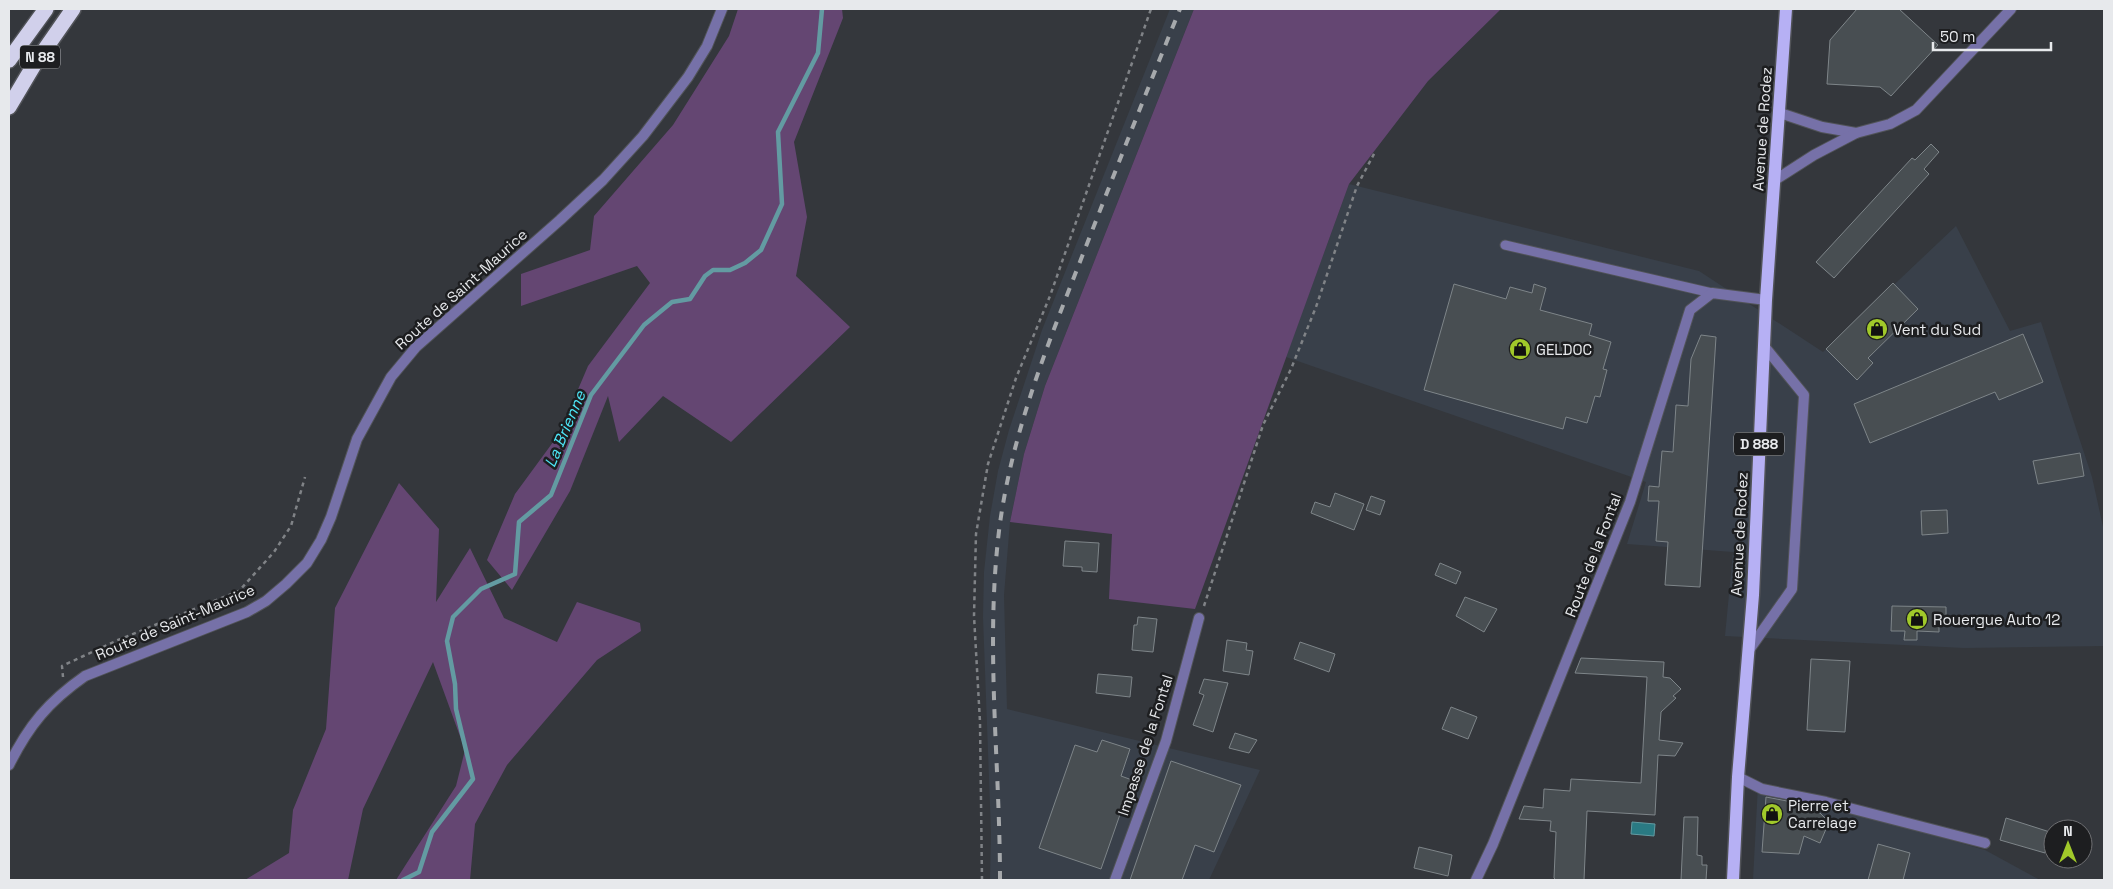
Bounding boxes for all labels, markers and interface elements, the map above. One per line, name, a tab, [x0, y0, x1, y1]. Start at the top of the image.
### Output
scale bar	[1933, 20, 2050, 52]
text: 50 m	[1940, 27, 1975, 46]
road number: N 88	[20, 46, 60, 68]
street label: Avenue de Rodez	[1748, 66, 1776, 192]
street label: Route de Saint-Maurice	[391, 225, 531, 353]
shop icon: Vent du Sud	[1865, 317, 1889, 341]
place label: Vent du Sud	[1893, 320, 1981, 339]
shop icon: GELDOC	[1508, 337, 1532, 361]
place label: GELDOC	[1536, 340, 1592, 359]
water label: La Brienne	[539, 387, 591, 470]
road number: D 888	[1734, 432, 1784, 456]
street label: Avenue de Rodez	[1726, 472, 1752, 596]
street label: Route de la Fontal	[1561, 490, 1625, 620]
street label: Route de Saint-Maurice	[92, 580, 258, 664]
shop icon: Rouergue Auto 12	[1905, 607, 1929, 631]
place label: Rouergue Auto 12	[1933, 610, 2060, 629]
street label: Impasse de la Fontal	[1113, 672, 1177, 818]
place label: Pierre et Carrelage	[1788, 796, 1857, 832]
shop icon: Pierre et Carrelage	[1760, 802, 1784, 826]
north arrow	[2043, 819, 2093, 869]
text: N	[2063, 822, 2073, 840]

